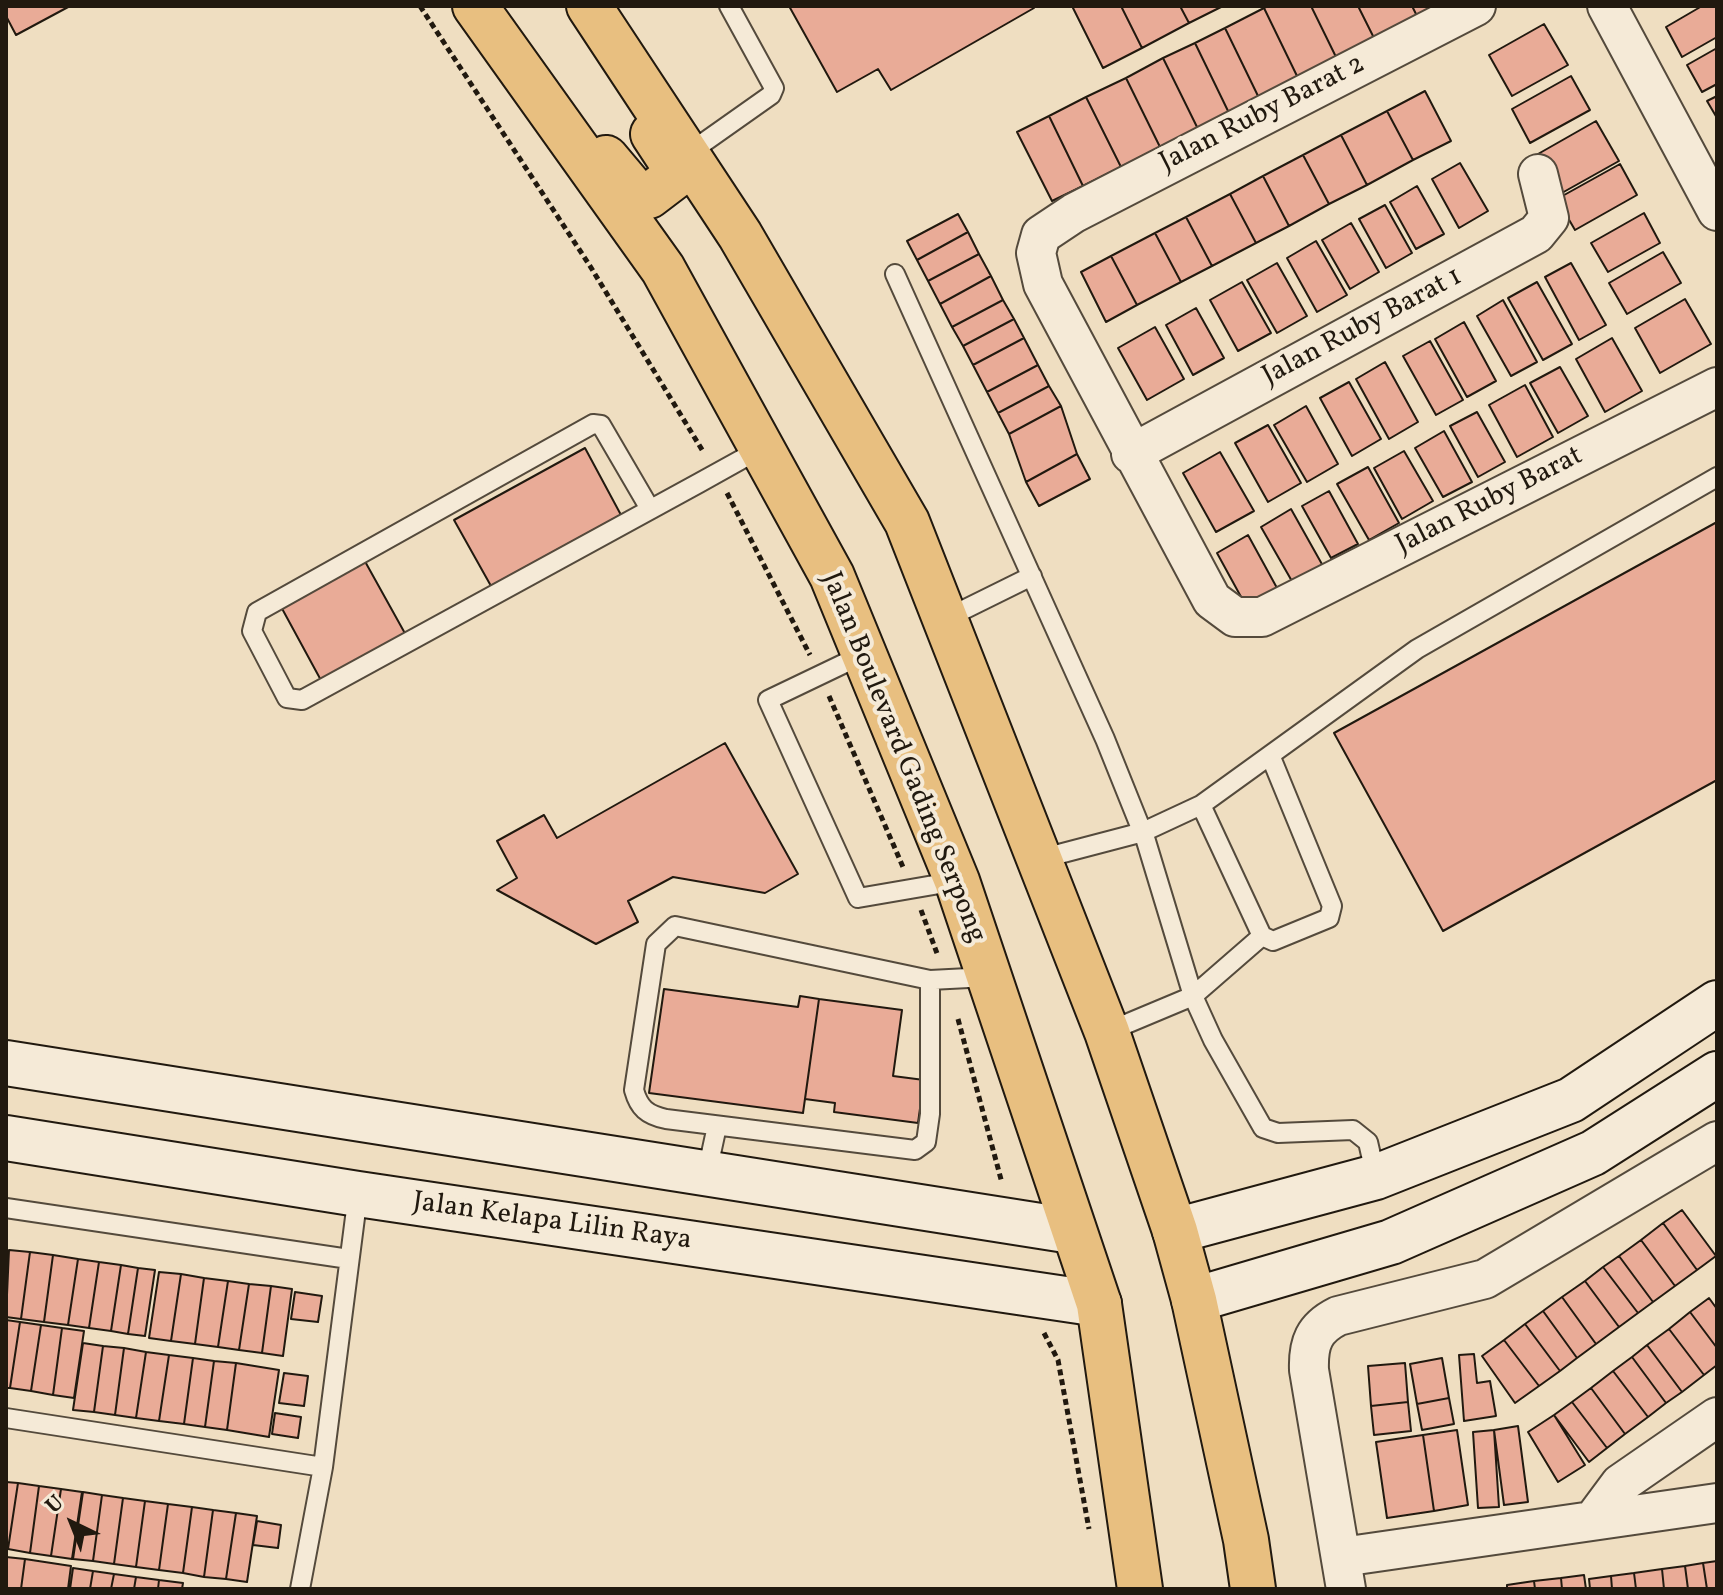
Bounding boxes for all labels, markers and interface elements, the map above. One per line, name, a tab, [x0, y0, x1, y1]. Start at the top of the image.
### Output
street label: Jalan Ruby Barat 2	[1155, 49, 1371, 181]
street label: Jalan Ruby Barat 1	[1257, 261, 1469, 395]
street label: Jalan Ruby Barat	[1391, 440, 1589, 564]
street label: Jalan Boulevard Gading Serpong	[812, 568, 992, 948]
street label: Jalan Kelapa Lilin Raya	[410, 1187, 694, 1259]
north arrow	[32, 1483, 112, 1563]
text: U	[39, 1489, 71, 1522]

